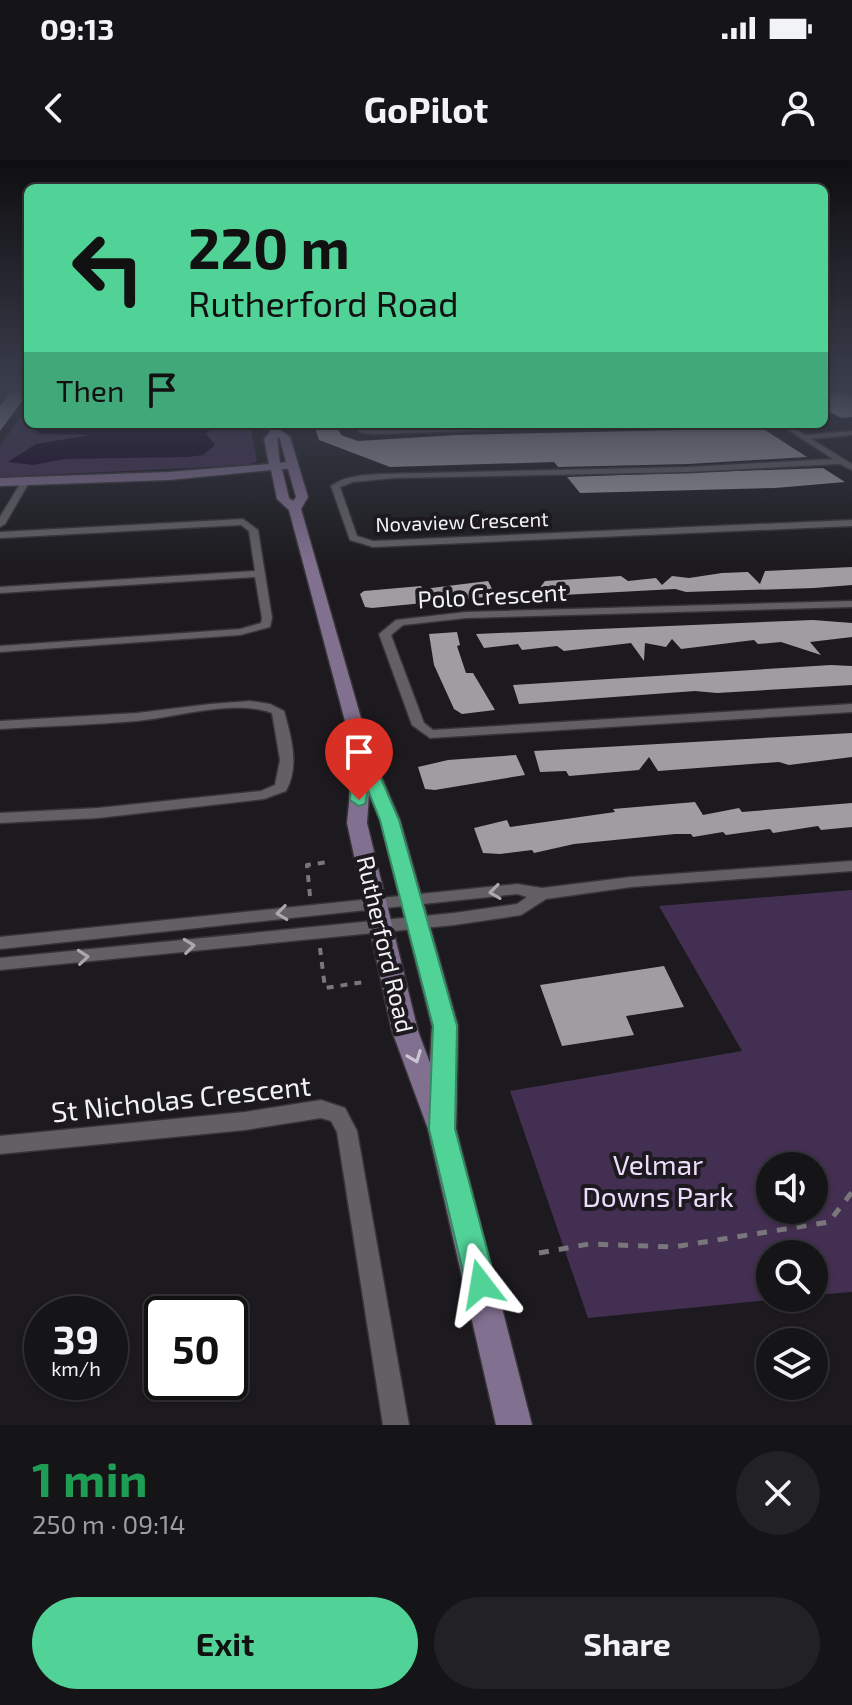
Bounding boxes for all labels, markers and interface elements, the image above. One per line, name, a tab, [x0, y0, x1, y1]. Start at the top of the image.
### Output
text: 09:13	[40, 10, 114, 46]
icon: back	[32, 86, 76, 130]
icon: person	[776, 86, 820, 130]
text: GoPilot	[364, 87, 488, 130]
text: 220 m	[188, 213, 350, 280]
icon: left	[56, 216, 160, 320]
text: Rutherford Road	[188, 281, 459, 324]
icon: arrive	[140, 368, 184, 412]
text: Then	[56, 372, 124, 408]
street label: Novaview Crescent	[375, 506, 549, 536]
street label: Polo Crescent	[417, 577, 567, 613]
pin	[325, 718, 393, 800]
icon: arrive	[337, 730, 381, 774]
street label: Rutherford Road	[352, 853, 420, 1035]
one-way arrow	[488, 884, 501, 901]
one-way arrow	[275, 905, 288, 922]
one-way arrow	[183, 938, 196, 955]
one-way arrow	[77, 949, 90, 966]
one-way arrow	[405, 1049, 422, 1063]
street label: St Nicholas Crescent	[50, 1067, 312, 1129]
park label: Velmar Downs Park	[582, 1147, 734, 1213]
map controls	[756, 1152, 828, 1400]
button: sound	[756, 1152, 828, 1224]
button: search	[756, 1240, 828, 1312]
position arrow	[439, 1242, 523, 1326]
speed limit sign: 50	[144, 1296, 248, 1400]
text: 39	[53, 1314, 99, 1362]
button: layers	[756, 1328, 828, 1400]
text: km/h	[51, 1356, 101, 1380]
text: 1 min	[32, 1449, 148, 1507]
button: close	[736, 1451, 820, 1535]
text: 250 m · 09:14	[32, 1508, 186, 1539]
button: Exit	[32, 1597, 418, 1689]
button: Share	[434, 1597, 820, 1689]

